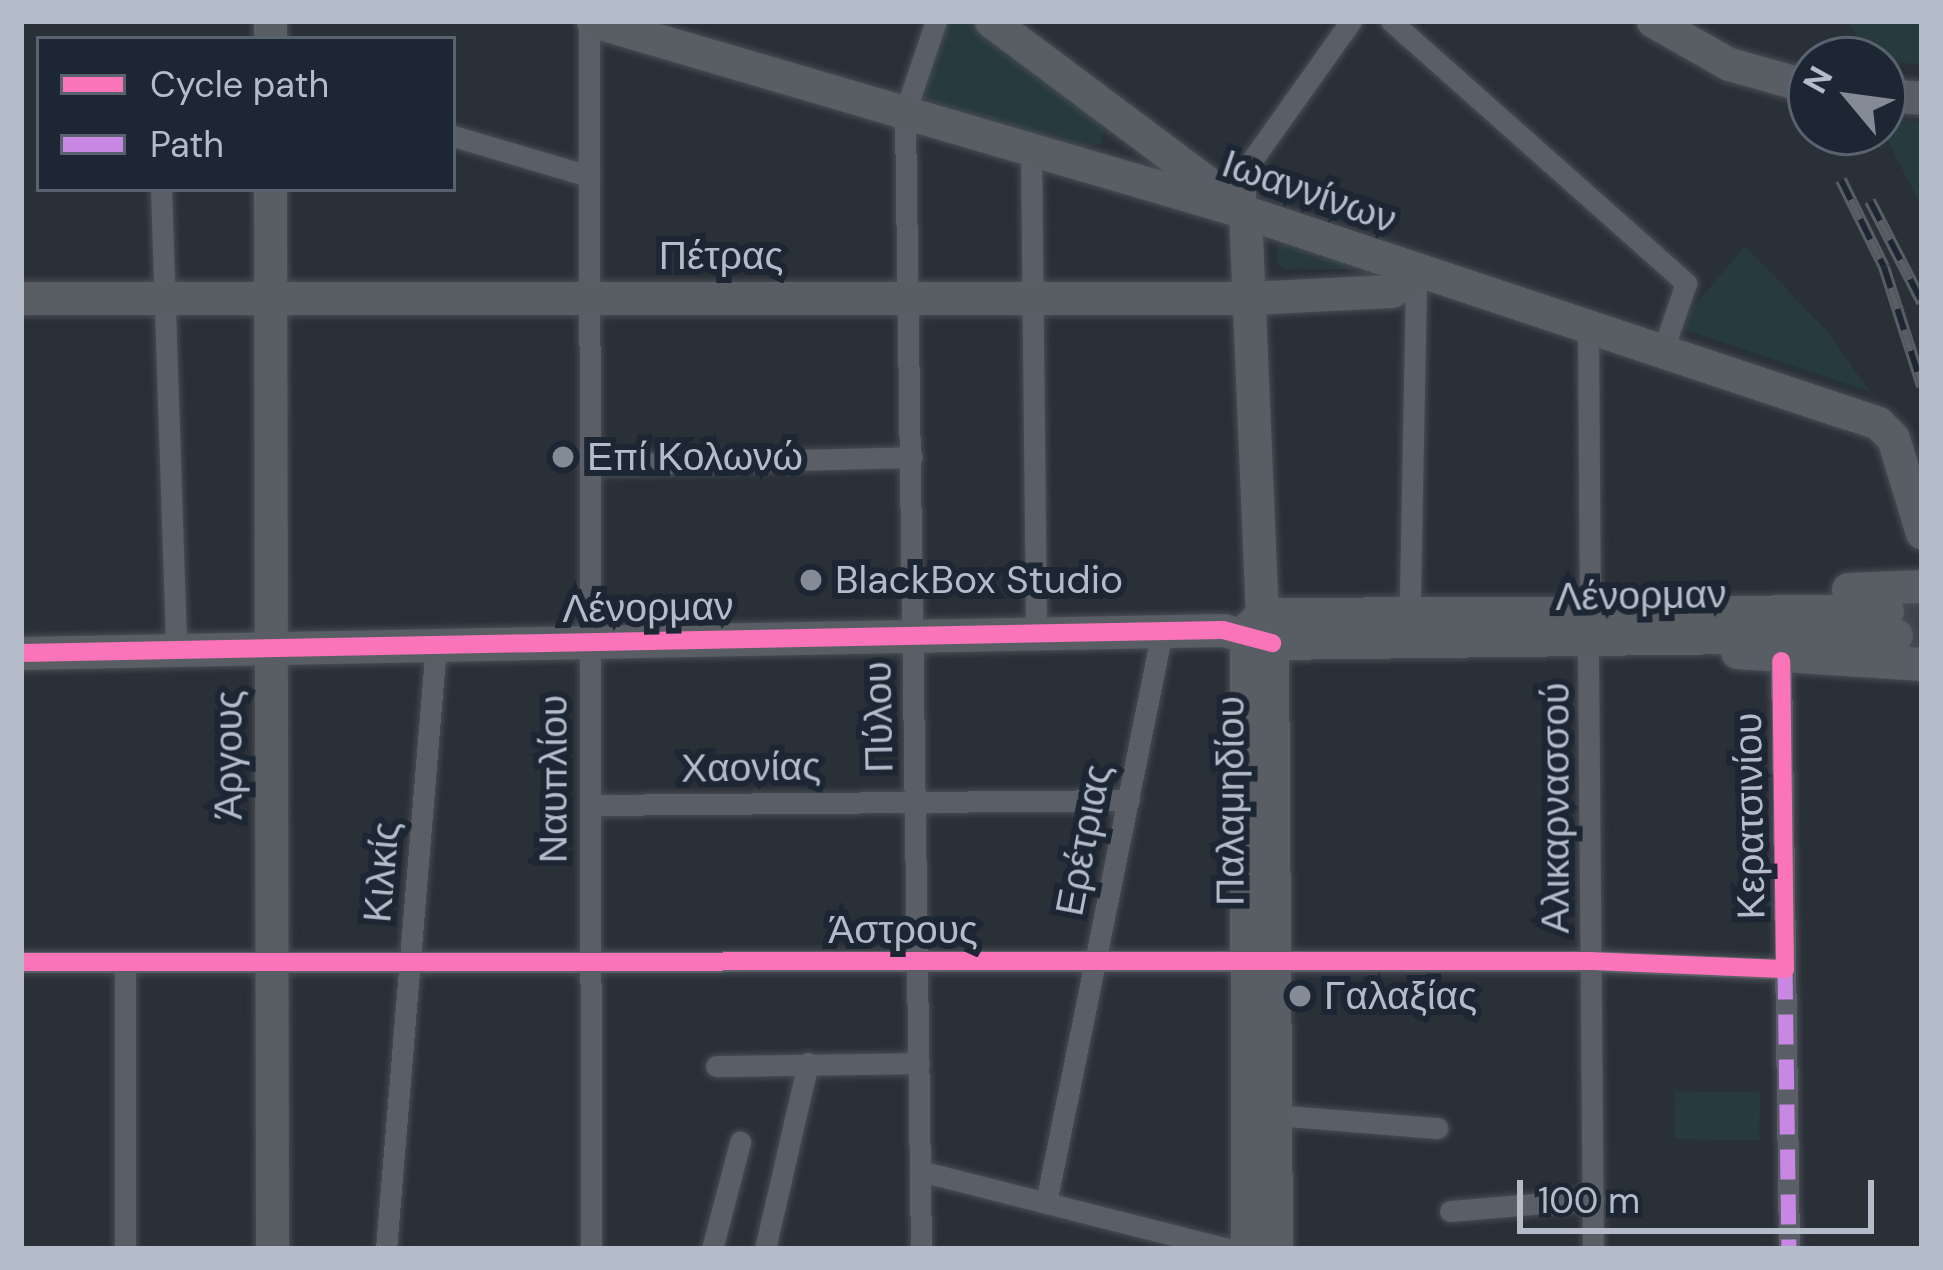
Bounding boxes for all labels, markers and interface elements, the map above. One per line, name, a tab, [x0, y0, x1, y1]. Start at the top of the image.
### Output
legend	[36, 36, 456, 192]
north arrow	[1787, 36, 1907, 156]
text: N	[1793, 59, 1842, 101]
text: Cycle path	[150, 61, 329, 108]
text: Path	[150, 121, 224, 168]
street label: Ιωαννίνων	[1216, 140, 1402, 244]
street label: Πέτρας	[659, 233, 783, 279]
place label: Επί Κολωνώ	[587, 434, 803, 480]
marker: Επί Κολωνώ	[550, 444, 576, 470]
place label: BlackBox Studio	[835, 557, 1123, 603]
marker: BlackBox Studio	[798, 567, 824, 593]
street label: Λένορμαν	[1555, 571, 1727, 621]
street label: Λένορμαν	[562, 583, 734, 633]
street label: Πύλου	[855, 661, 903, 773]
street label: Αλικαρνασσού	[1533, 682, 1579, 934]
street label: Άργους	[206, 690, 252, 820]
street label: Ναυπλίου	[531, 695, 577, 863]
street label: Παλαμηδίου	[1208, 696, 1254, 906]
street label: Κερατσινίου	[1725, 712, 1775, 920]
street label: Χαονίας	[681, 743, 821, 793]
street label: Ερέτριας	[1046, 760, 1122, 920]
street label: Κιλκίς	[354, 820, 410, 924]
street label: Άστρους	[828, 907, 978, 953]
place label: Γαλαξίας	[1324, 973, 1477, 1019]
marker: Γαλαξίας	[1287, 983, 1313, 1009]
scale bar	[1523, 1156, 1880, 1230]
text: 100 m	[1538, 1177, 1640, 1224]

